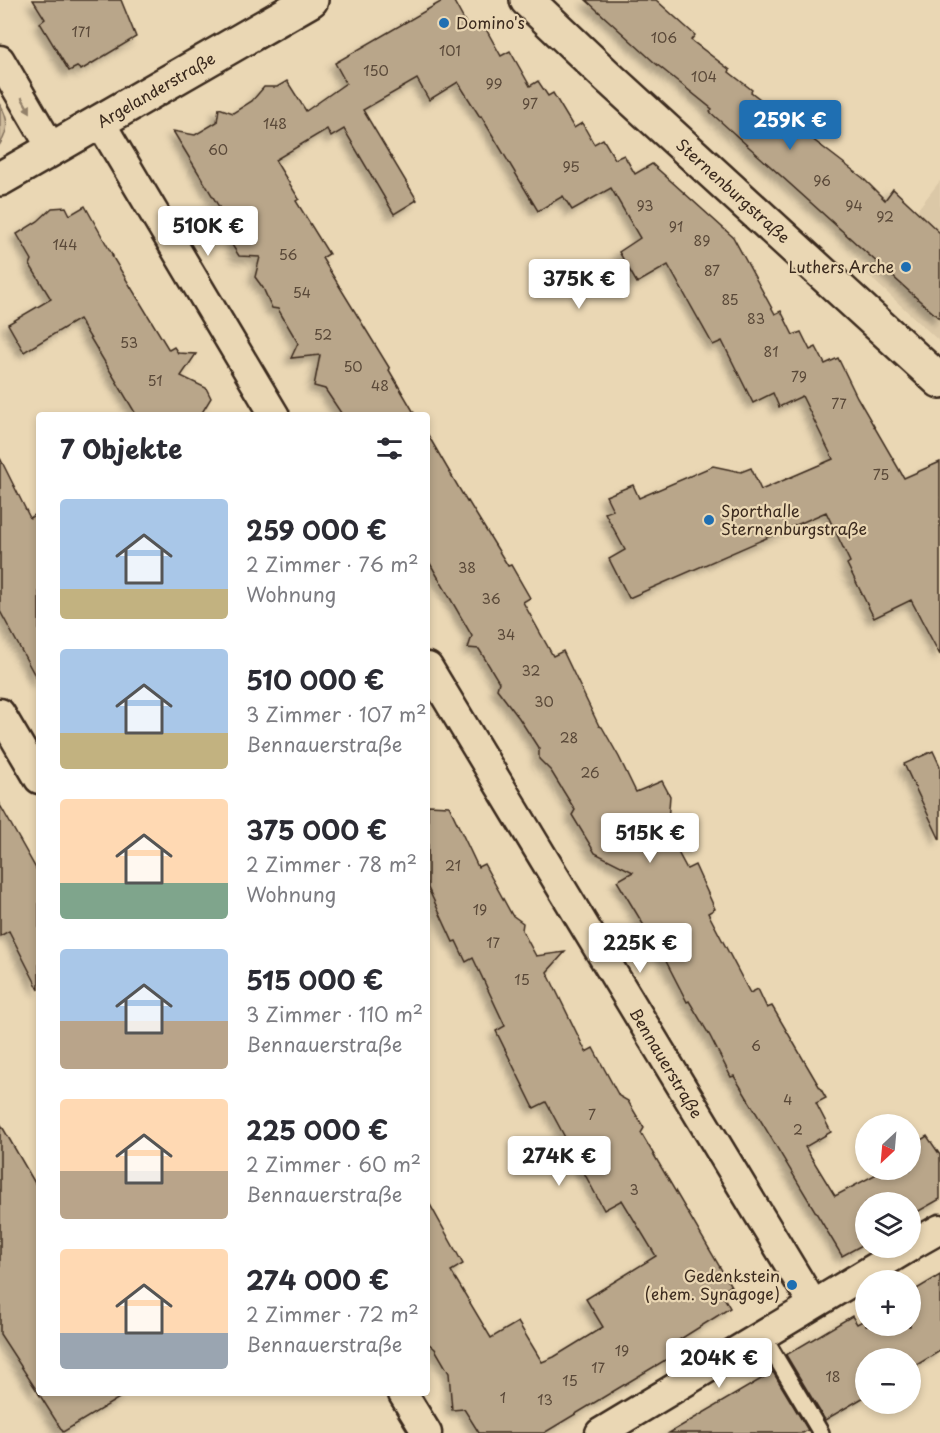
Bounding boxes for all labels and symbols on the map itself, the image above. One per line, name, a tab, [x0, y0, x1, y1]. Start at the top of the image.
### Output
place label: Domino's	[456, 10, 525, 34]
marker: Domino's	[437, 16, 451, 30]
house number: 171	[71, 21, 91, 42]
house number: 106	[651, 27, 677, 48]
house number: 101	[439, 40, 461, 61]
street label: Argelanderstraße	[92, 45, 219, 133]
house number: 150	[363, 60, 389, 81]
house number: 104	[691, 66, 717, 87]
house number: 99	[485, 73, 503, 94]
house number: 97	[522, 93, 538, 114]
one-way arrow	[20, 96, 30, 113]
pin: 259K €	[741, 100, 839, 151]
house number: 148	[263, 113, 287, 134]
street label: Sternenburgstraße	[671, 132, 796, 248]
house number: 60	[208, 139, 228, 160]
house number: 95	[562, 156, 580, 177]
house number: 96	[813, 170, 831, 191]
house number: 93	[636, 195, 654, 216]
house number: 94	[845, 195, 863, 216]
pin: 510K €	[159, 206, 257, 257]
house number: 92	[876, 206, 894, 227]
house number: 91	[669, 216, 683, 237]
house number: 89	[694, 230, 710, 251]
house number: 144	[53, 234, 77, 255]
house number: 56	[279, 244, 298, 265]
place label: Luthers Arche	[789, 254, 894, 278]
pin: 375K €	[530, 259, 628, 310]
house number: 87	[704, 260, 720, 281]
marker: Luthers Arche	[899, 260, 913, 274]
house number: 54	[293, 282, 311, 303]
house number: 85	[721, 289, 739, 310]
house number: 83	[747, 308, 765, 329]
house number: 52	[314, 324, 332, 345]
house number: 53	[120, 332, 138, 353]
house number: 81	[764, 341, 778, 362]
house number: 50	[343, 356, 363, 377]
house number: 79	[791, 366, 807, 387]
house number: 51	[148, 370, 162, 391]
house number: 48	[371, 375, 389, 396]
house number: 77	[831, 393, 847, 414]
house number: 75	[873, 464, 889, 485]
place label: Sporthalle Sternenburgstraße	[721, 498, 867, 540]
marker: Sporthalle Sternenburgstraße	[702, 513, 716, 527]
house number: 38	[458, 557, 476, 578]
house number: 36	[481, 588, 501, 609]
house number: 34	[497, 624, 515, 645]
house number: 32	[522, 660, 540, 681]
house number: 30	[534, 691, 554, 712]
house number: 28	[560, 727, 578, 748]
house number: 26	[580, 762, 600, 783]
pin: 515K €	[601, 813, 699, 864]
house number: 21	[445, 855, 461, 876]
house number: 19	[473, 899, 487, 920]
pin: 225K €	[591, 923, 689, 974]
house number: 17	[486, 932, 500, 953]
house number: 15	[514, 969, 530, 990]
street label: Bennauerstraße	[624, 1003, 709, 1122]
house number: 6	[751, 1035, 761, 1056]
house number: 4	[783, 1089, 793, 1110]
house number: 7	[588, 1104, 596, 1125]
north arrow	[855, 1114, 921, 1180]
house number: 2	[793, 1119, 803, 1140]
pin: 274K €	[510, 1136, 608, 1187]
house number: 3	[629, 1179, 639, 1200]
place label: Gedenkstein (ehem. Synagoge)	[645, 1263, 780, 1305]
marker: Gedenkstein (ehem. Synagoge)	[785, 1278, 799, 1292]
pin: 204K €	[670, 1338, 768, 1389]
house number: 19	[615, 1340, 629, 1361]
house number: 17	[591, 1357, 605, 1378]
house number: 18	[825, 1366, 841, 1387]
house number: 15	[562, 1370, 578, 1391]
house number: 1	[500, 1387, 506, 1408]
house number: 13	[537, 1389, 553, 1410]

